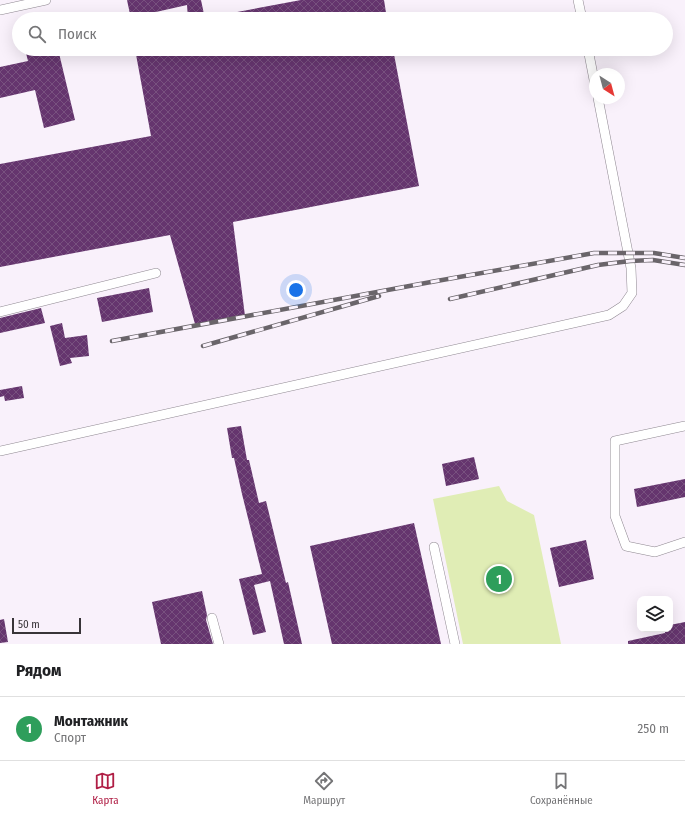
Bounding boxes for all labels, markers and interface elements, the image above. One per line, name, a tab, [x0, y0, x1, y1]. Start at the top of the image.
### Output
search box	[12, 12, 673, 56]
icon: search	[26, 23, 48, 45]
text: Поиск	[58, 25, 96, 43]
north arrow	[589, 68, 625, 104]
your location	[286, 280, 306, 300]
pin: 1	[486, 564, 512, 594]
map controls	[637, 596, 673, 632]
button: layers	[637, 596, 673, 632]
scale bar	[12, 616, 81, 635]
text: 50 m	[18, 618, 40, 631]
text: Рядом	[16, 660, 61, 681]
text: Монтажник	[54, 712, 128, 730]
text: 1	[26, 721, 32, 736]
text: 250 m	[637, 721, 669, 736]
text: Спорт	[54, 730, 86, 745]
tab: Карта	[92, 770, 119, 807]
tab: Маршрут	[303, 770, 345, 807]
tab: Сохранённые	[530, 770, 593, 807]

